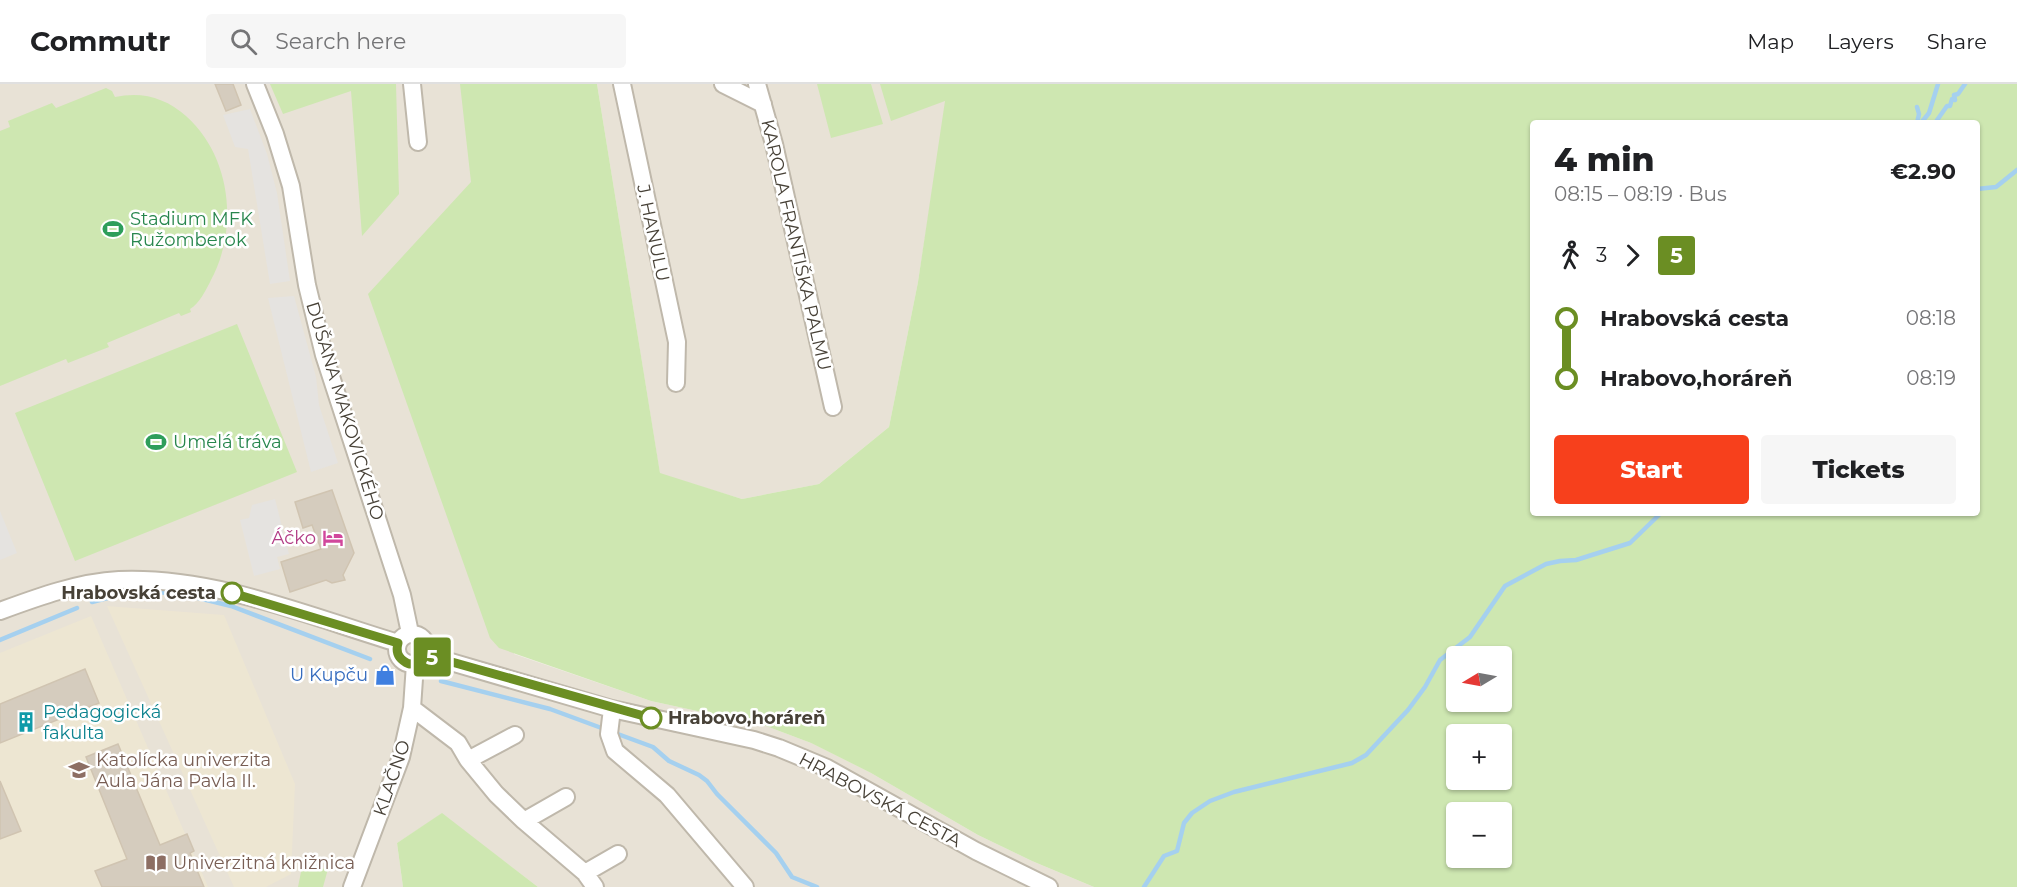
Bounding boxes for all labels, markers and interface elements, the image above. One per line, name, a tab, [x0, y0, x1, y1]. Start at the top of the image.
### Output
search box	[206, 14, 626, 68]
text: Commutr	[30, 24, 170, 58]
icon: search	[227, 25, 260, 58]
text: Search here	[275, 28, 406, 55]
text: Map	[1747, 29, 1794, 54]
text: Layers	[1827, 29, 1894, 54]
text: Share	[1927, 29, 1987, 54]
street label: KAROLA FRANTIŠKA PALMU	[756, 117, 836, 373]
text: 4 min	[1554, 139, 1655, 179]
text: €2.90	[1890, 158, 1956, 185]
street label: J. HANULU	[632, 182, 674, 283]
text: 08:15 – 08:19 · Bus	[1554, 182, 1727, 206]
place label: Stadium MFK Ružomberok	[130, 208, 253, 251]
sports icon: Stadium MFK Ružomberok	[101, 217, 125, 241]
icon: walk	[1554, 239, 1587, 272]
icon: forward	[1616, 239, 1649, 272]
text: 3	[1596, 243, 1607, 267]
text: 5	[1670, 243, 1683, 268]
street label: DUŠANA MAKOVICKÉHO	[301, 299, 389, 523]
text: Hrabovská cesta	[1600, 305, 1789, 332]
text: 08:18	[1906, 306, 1956, 330]
text: Hrabovo,horáreň	[1600, 365, 1792, 392]
text: 08:19	[1906, 366, 1956, 390]
sports icon: Umelá tráva	[144, 430, 168, 454]
place label: Umelá tráva	[173, 431, 282, 453]
button: Start	[1554, 435, 1749, 504]
button: Tickets	[1761, 435, 1956, 504]
hotel icon: Áčko	[321, 526, 345, 550]
place label: Áčko	[272, 527, 316, 549]
place label: Hrabovská cesta	[61, 582, 216, 604]
marker: Hrabovská cesta	[221, 582, 243, 604]
line badge: 5	[412, 638, 452, 676]
text: 5	[426, 645, 438, 670]
north arrow	[1446, 646, 1512, 712]
map controls	[1446, 646, 1512, 868]
shop icon: U Kupču	[373, 663, 397, 687]
place label: U Kupču	[290, 664, 368, 686]
place label: Pedagogická fakulta	[43, 701, 161, 744]
marker: Hrabovo,horáreň	[640, 707, 662, 729]
place label: Hrabovo,horáreň	[668, 707, 825, 729]
building icon: Pedagogická fakulta	[14, 710, 38, 734]
button: +	[1446, 724, 1512, 790]
street label: KLAČNO	[369, 737, 415, 819]
street label: HRABOVSKÁ CESTA	[795, 748, 965, 852]
place label: Katolícka univerzita Aula Jána Pavla II.	[96, 749, 271, 792]
school or university icon: Katolícka univerzita Aula Jána Pavla II.	[67, 758, 91, 782]
button: −	[1446, 802, 1512, 868]
library icon: Univerzitná knižnica	[144, 851, 168, 875]
place label: Univerzitná knižnica	[173, 852, 355, 874]

